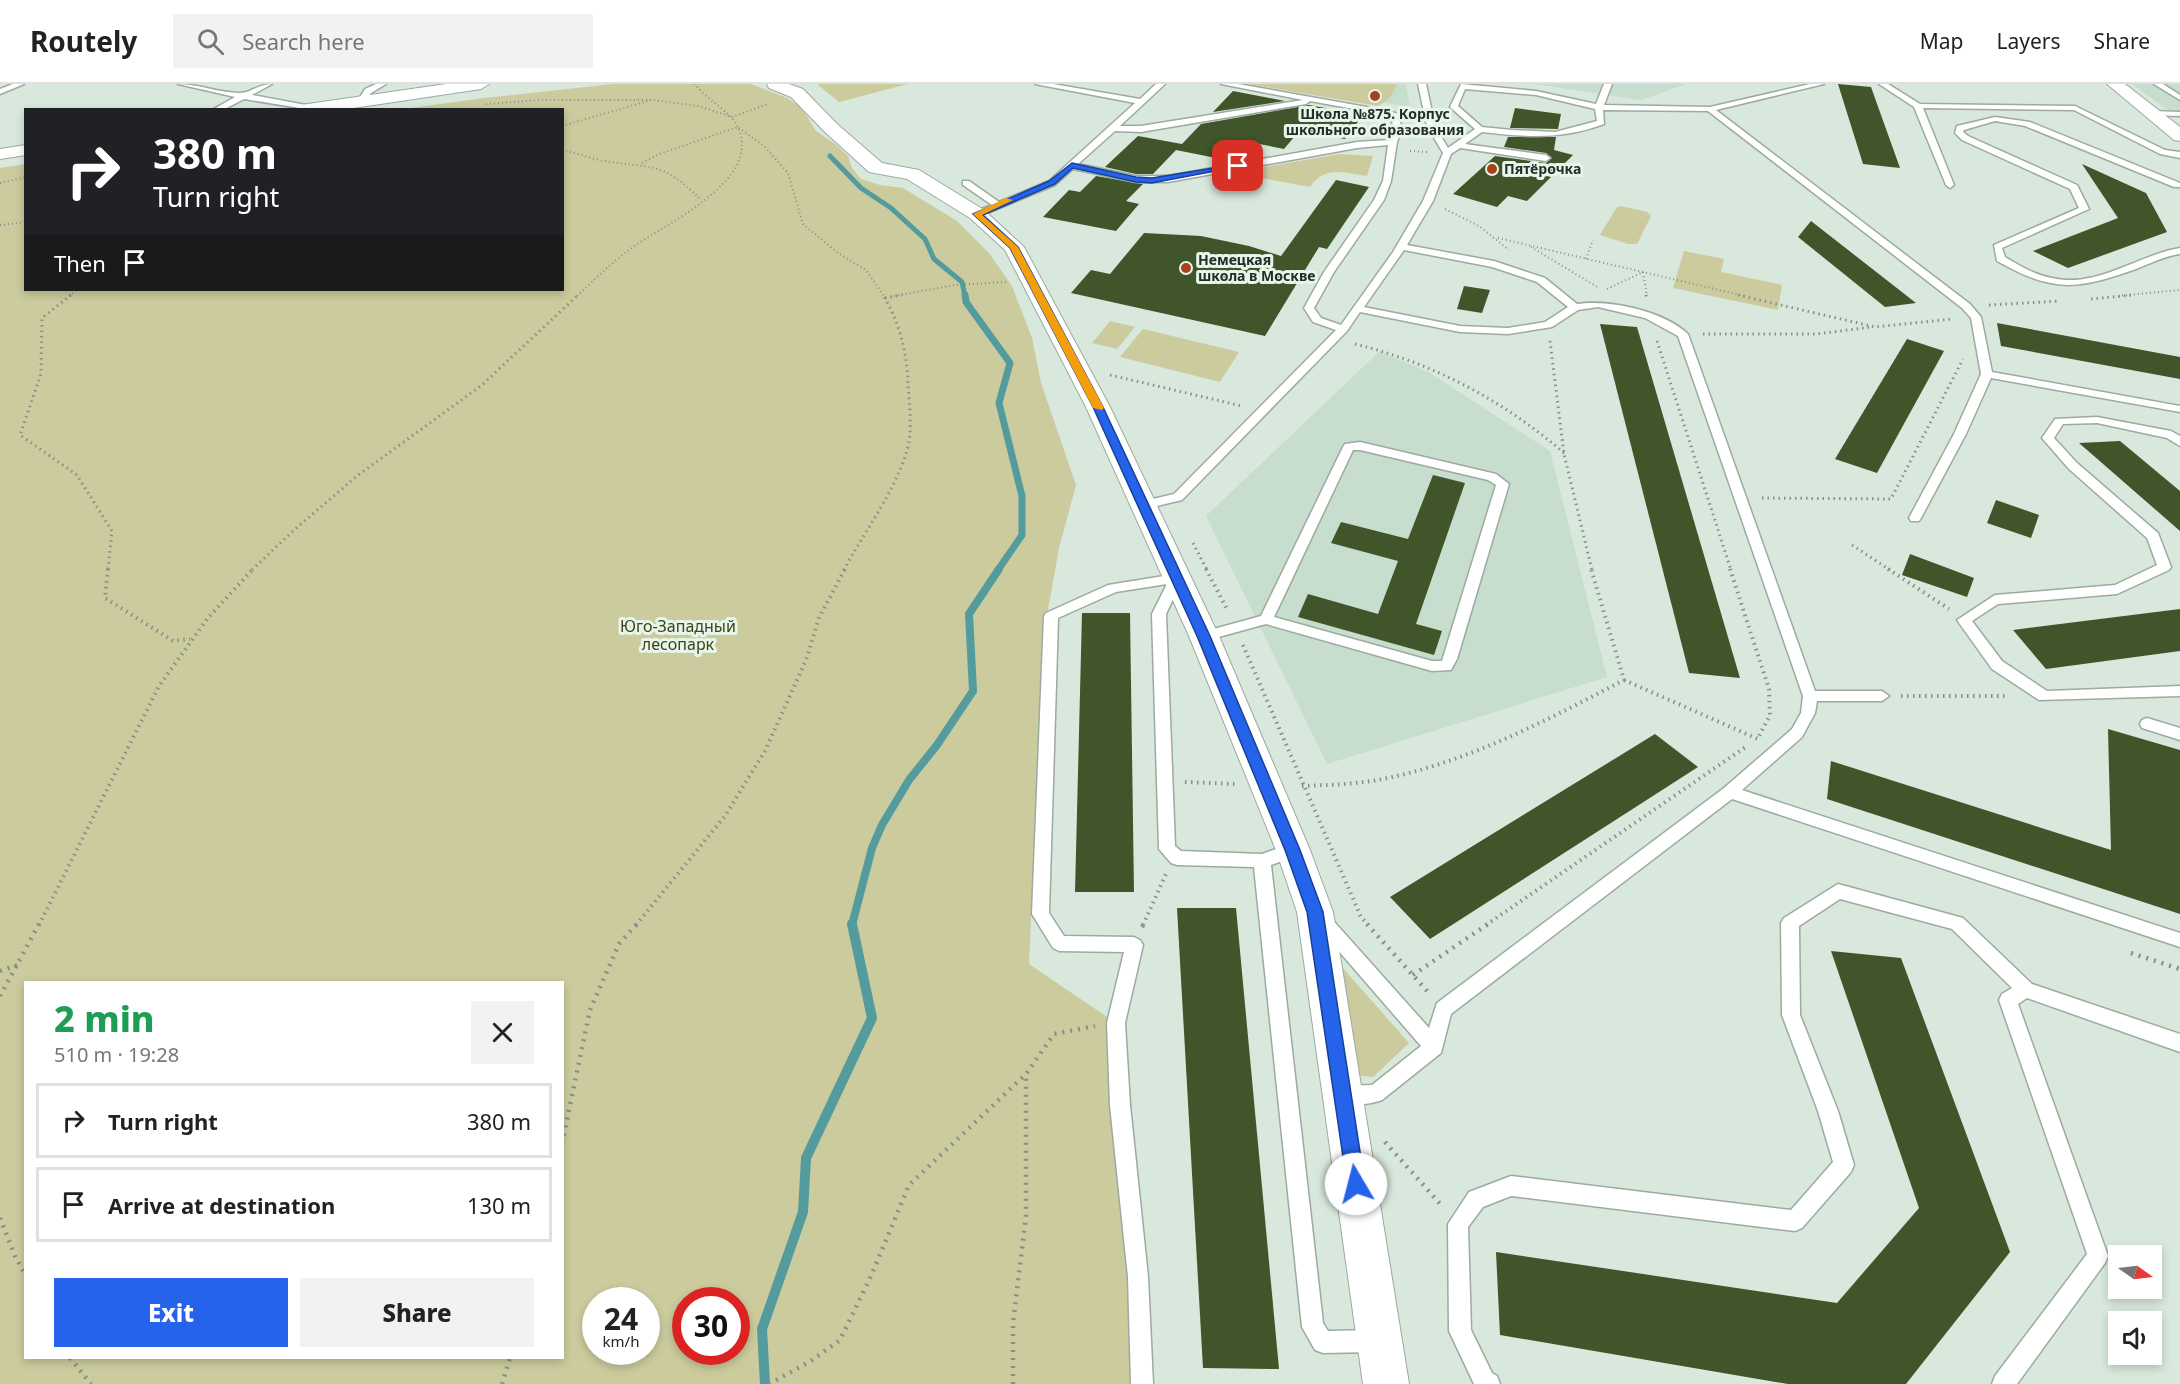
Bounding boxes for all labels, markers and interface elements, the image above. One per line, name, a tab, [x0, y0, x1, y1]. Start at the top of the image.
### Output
search box	[173, 14, 593, 68]
text: Routely	[30, 22, 137, 60]
icon: search	[194, 25, 227, 58]
text: Search here	[242, 26, 365, 56]
text: Map	[1920, 27, 1964, 55]
text: Layers	[1997, 27, 2061, 55]
text: Share	[2094, 27, 2150, 55]
marker: Школа №875. Корпус школьного образования	[1368, 89, 1382, 103]
place label: Школа №875. Корпус школьного образования	[1286, 104, 1464, 139]
text: 380 m	[153, 124, 277, 181]
icon: right	[54, 132, 132, 210]
pin	[1212, 140, 1263, 191]
icon: arrive	[1221, 149, 1254, 182]
place label: Пятёрочка	[1504, 159, 1581, 178]
marker: Пятёрочка	[1485, 162, 1499, 176]
text: Turn right	[153, 178, 279, 215]
icon: arrive	[118, 246, 151, 279]
text: Then	[54, 248, 106, 278]
place label: Немецкая школа в Москве	[1198, 250, 1315, 285]
marker: Немецкая школа в Москве	[1179, 261, 1193, 275]
park label: Юго-Западный лесопарк	[620, 615, 736, 655]
text: 2 min	[54, 994, 155, 1043]
button: close	[471, 1001, 534, 1064]
text: 510 m · 19:28	[54, 1041, 179, 1068]
icon: right	[57, 1104, 90, 1137]
text: Turn right	[108, 1106, 218, 1136]
text: 380 m	[467, 1106, 531, 1136]
position arrow	[1324, 1152, 1388, 1216]
icon: arrive	[57, 1188, 90, 1221]
text: Arrive at destination	[108, 1190, 335, 1220]
text: 130 m	[467, 1190, 531, 1220]
north arrow	[2108, 1245, 2162, 1299]
map controls	[2108, 1245, 2162, 1365]
button: Exit	[54, 1278, 288, 1347]
button: Share	[300, 1278, 534, 1347]
speed limit sign: 30	[672, 1287, 750, 1365]
text: 24	[604, 1298, 638, 1339]
button: sound	[2108, 1311, 2162, 1365]
text: km/h	[603, 1331, 639, 1351]

